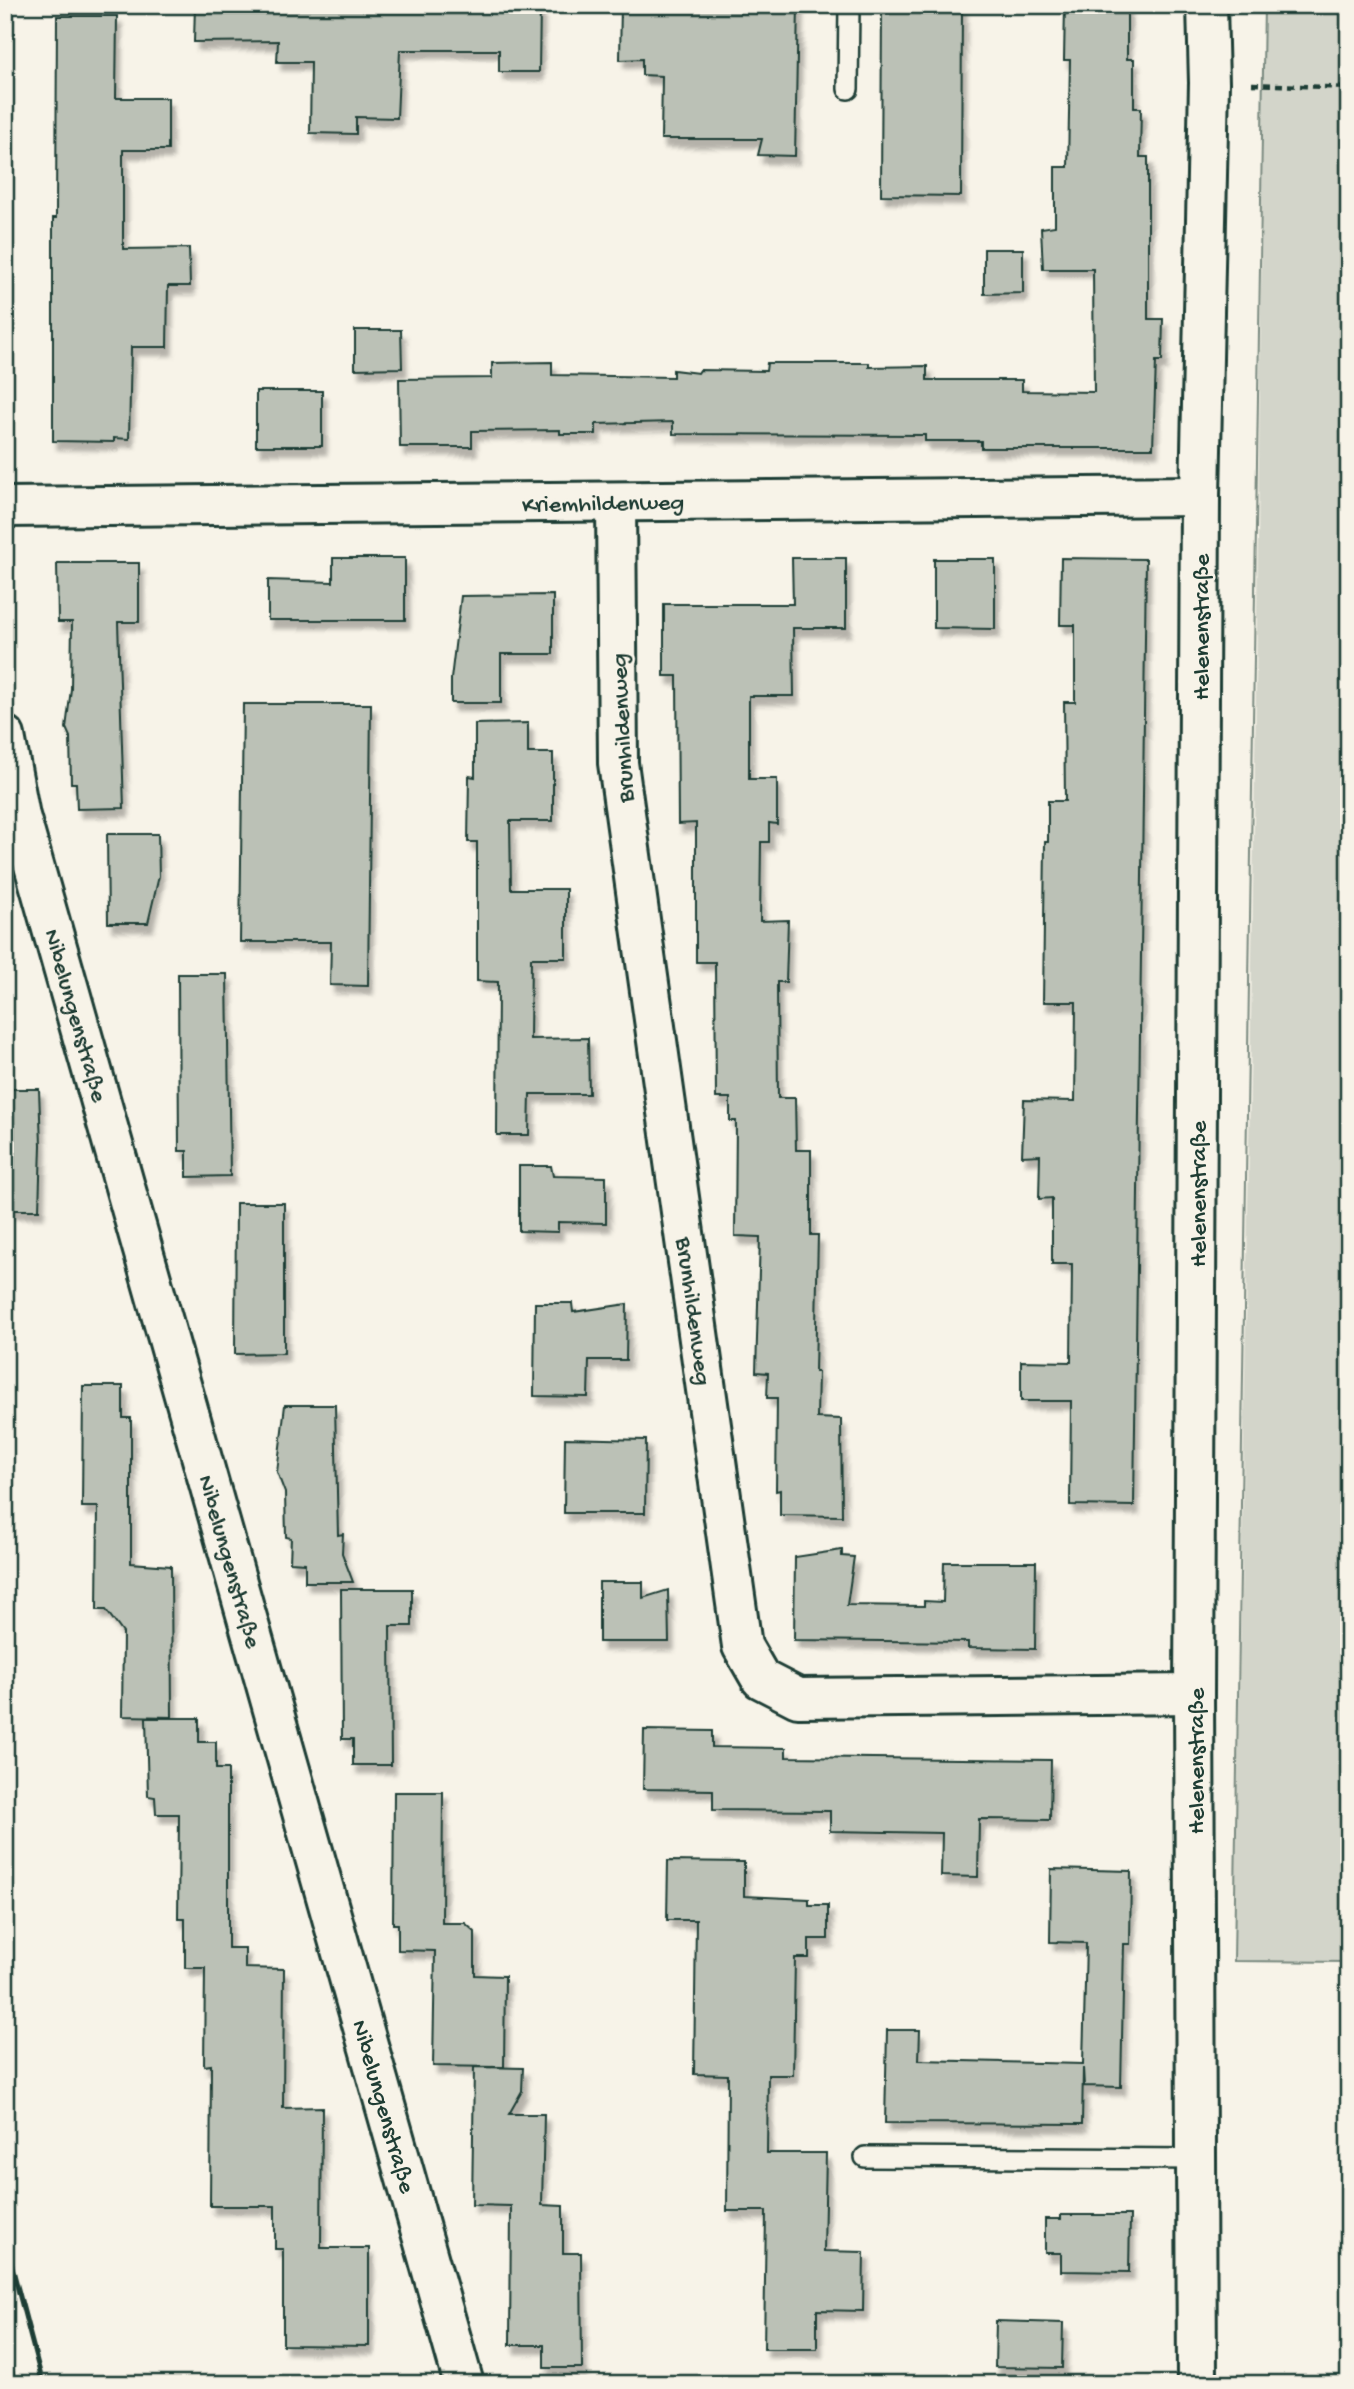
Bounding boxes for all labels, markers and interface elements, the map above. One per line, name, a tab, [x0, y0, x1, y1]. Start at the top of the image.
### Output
street label: Kriemhildenweg	[522, 490, 684, 521]
street label: Helenenstraße	[1189, 553, 1218, 700]
street label: Brunhildenweg	[606, 653, 643, 804]
street label: Nibelungenstraße	[35, 926, 112, 1106]
street label: Helenenstraße	[1186, 1120, 1215, 1267]
street label: Brunhildenweg	[667, 1235, 716, 1387]
street label: Nibelungenstraße	[189, 1472, 266, 1652]
street label: Helenenstraße	[1184, 1687, 1213, 1834]
street label: Nibelungenstraße	[343, 2017, 420, 2197]

